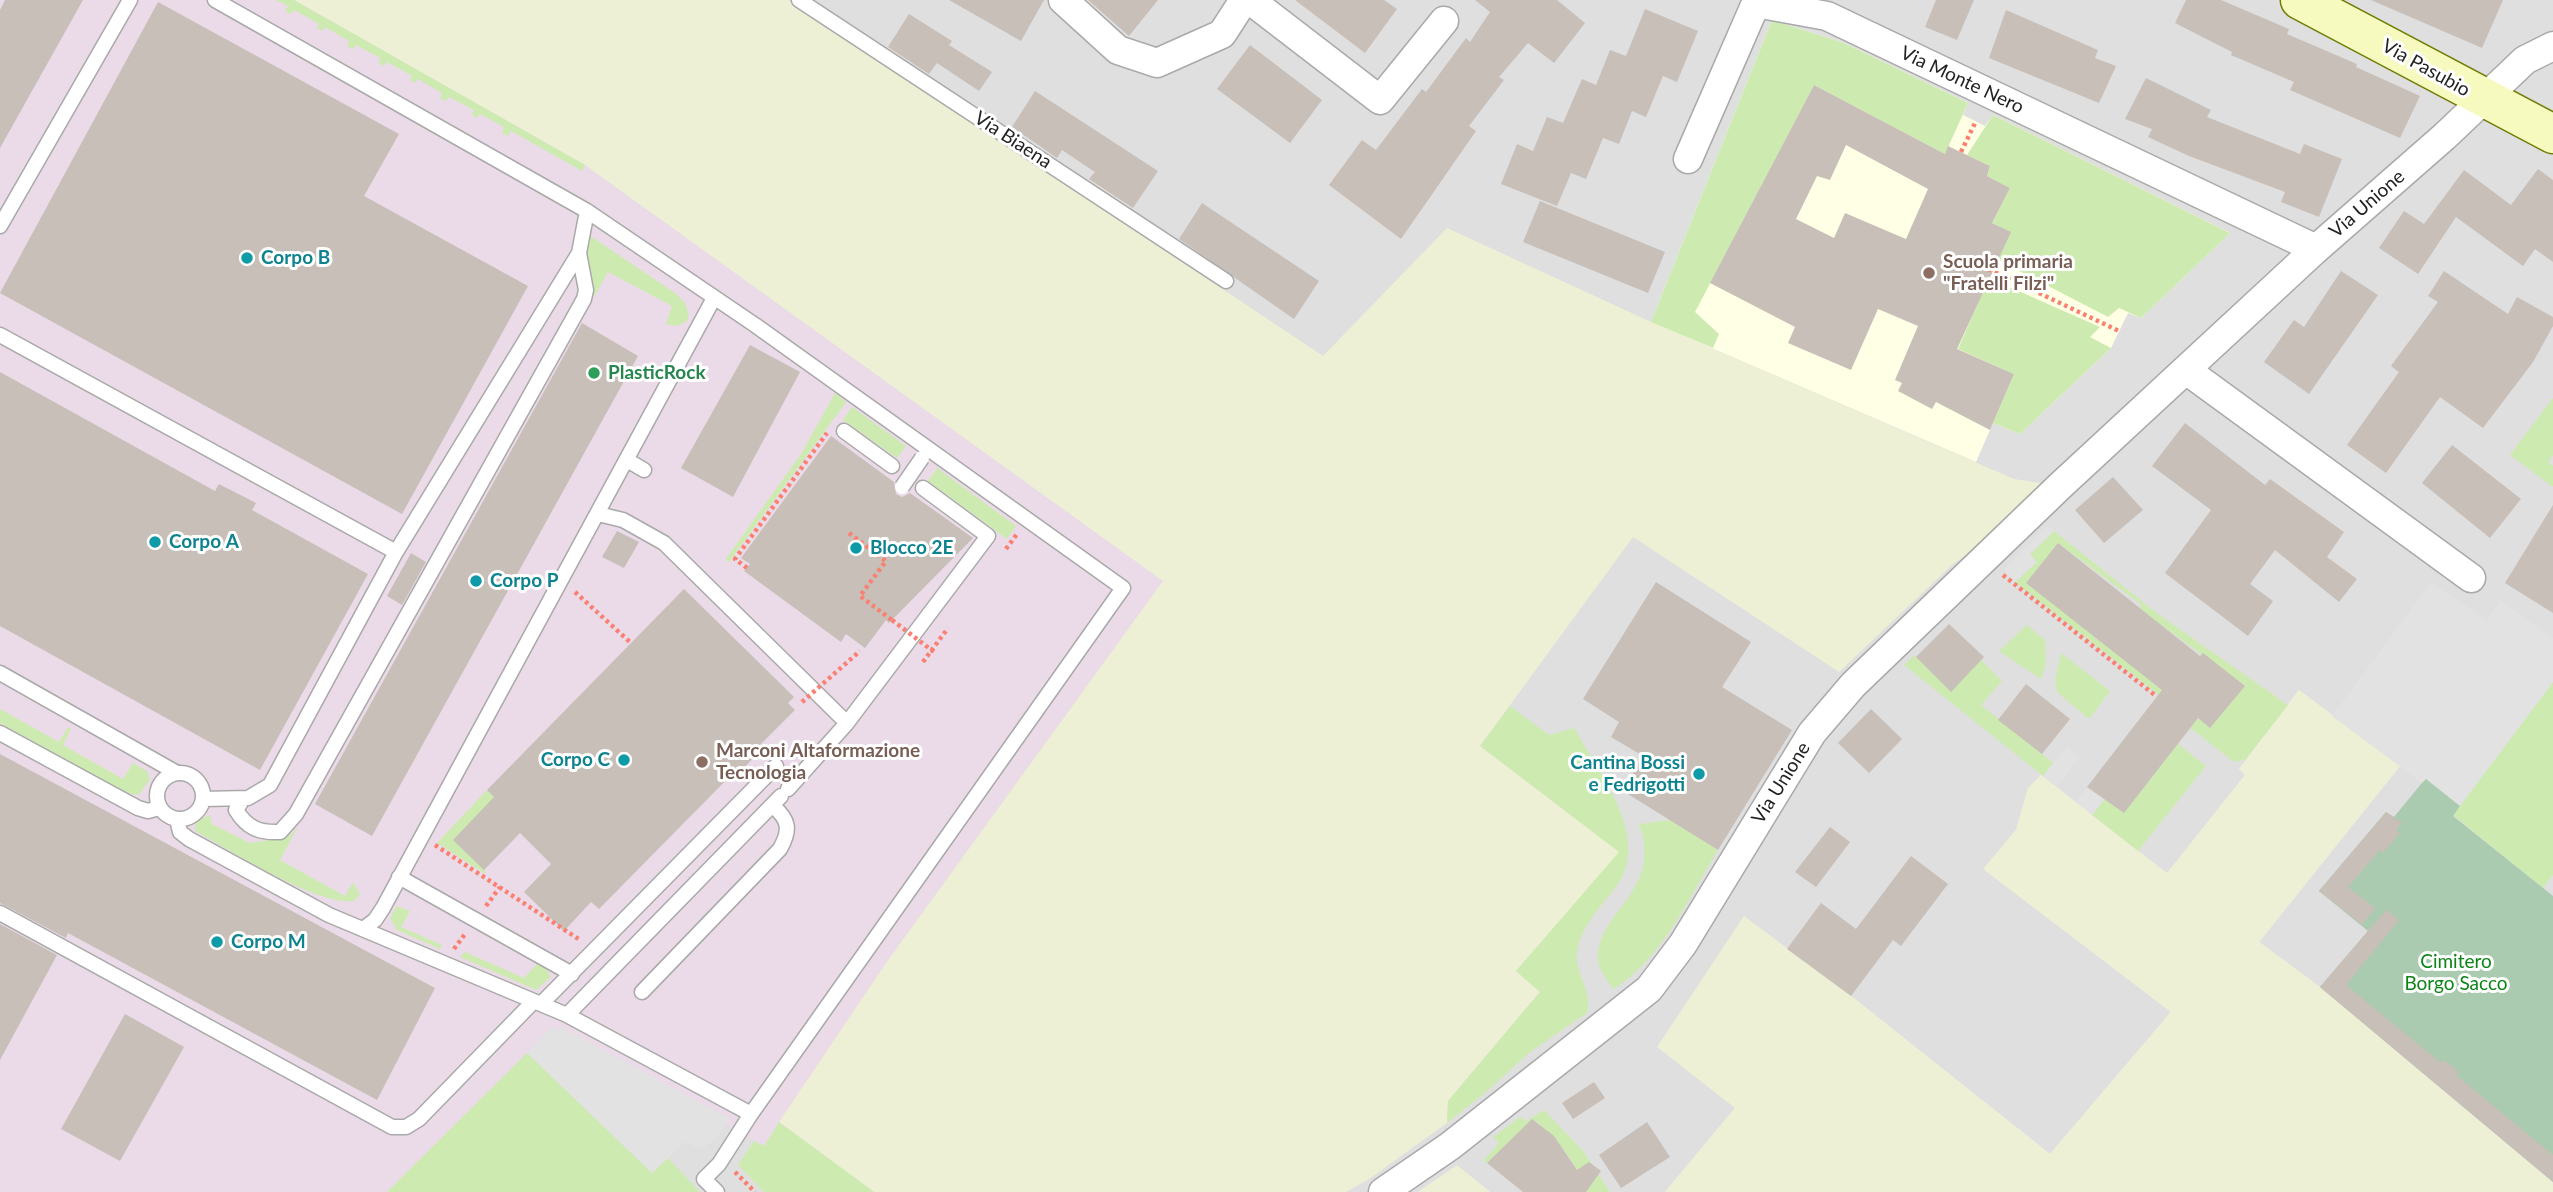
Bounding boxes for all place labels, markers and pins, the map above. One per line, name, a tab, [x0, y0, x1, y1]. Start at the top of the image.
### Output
place label: Corpo B	[261, 247, 330, 269]
marker: Corpo B	[239, 250, 255, 266]
place label: Scuola primaria "Fratelli Filzi"	[1943, 251, 2073, 295]
marker: Scuola primaria "Fratelli Filzi"	[1921, 265, 1937, 281]
place label: PlasticRock	[608, 362, 706, 384]
marker: PlasticRock	[586, 365, 602, 381]
place label: Corpo A	[169, 531, 239, 553]
marker: Corpo A	[147, 534, 163, 550]
place label: Blocco 2E	[870, 537, 953, 559]
marker: Blocco 2E	[848, 540, 864, 556]
place label: Corpo P	[490, 570, 558, 592]
marker: Corpo P	[468, 573, 484, 589]
place label: Marconi Altaformazione Tecnologia	[716, 740, 920, 784]
place label: Corpo C	[541, 749, 610, 771]
marker: Corpo C	[616, 752, 632, 768]
place label: Cantina Bossi e Fedrigotti	[1570, 752, 1685, 796]
marker: Marconi Altaformazione Tecnologia	[694, 754, 710, 770]
marker: Cantina Bossi e Fedrigotti	[1691, 766, 1707, 782]
place label: Corpo M	[231, 931, 306, 953]
marker: Corpo M	[209, 934, 225, 950]

